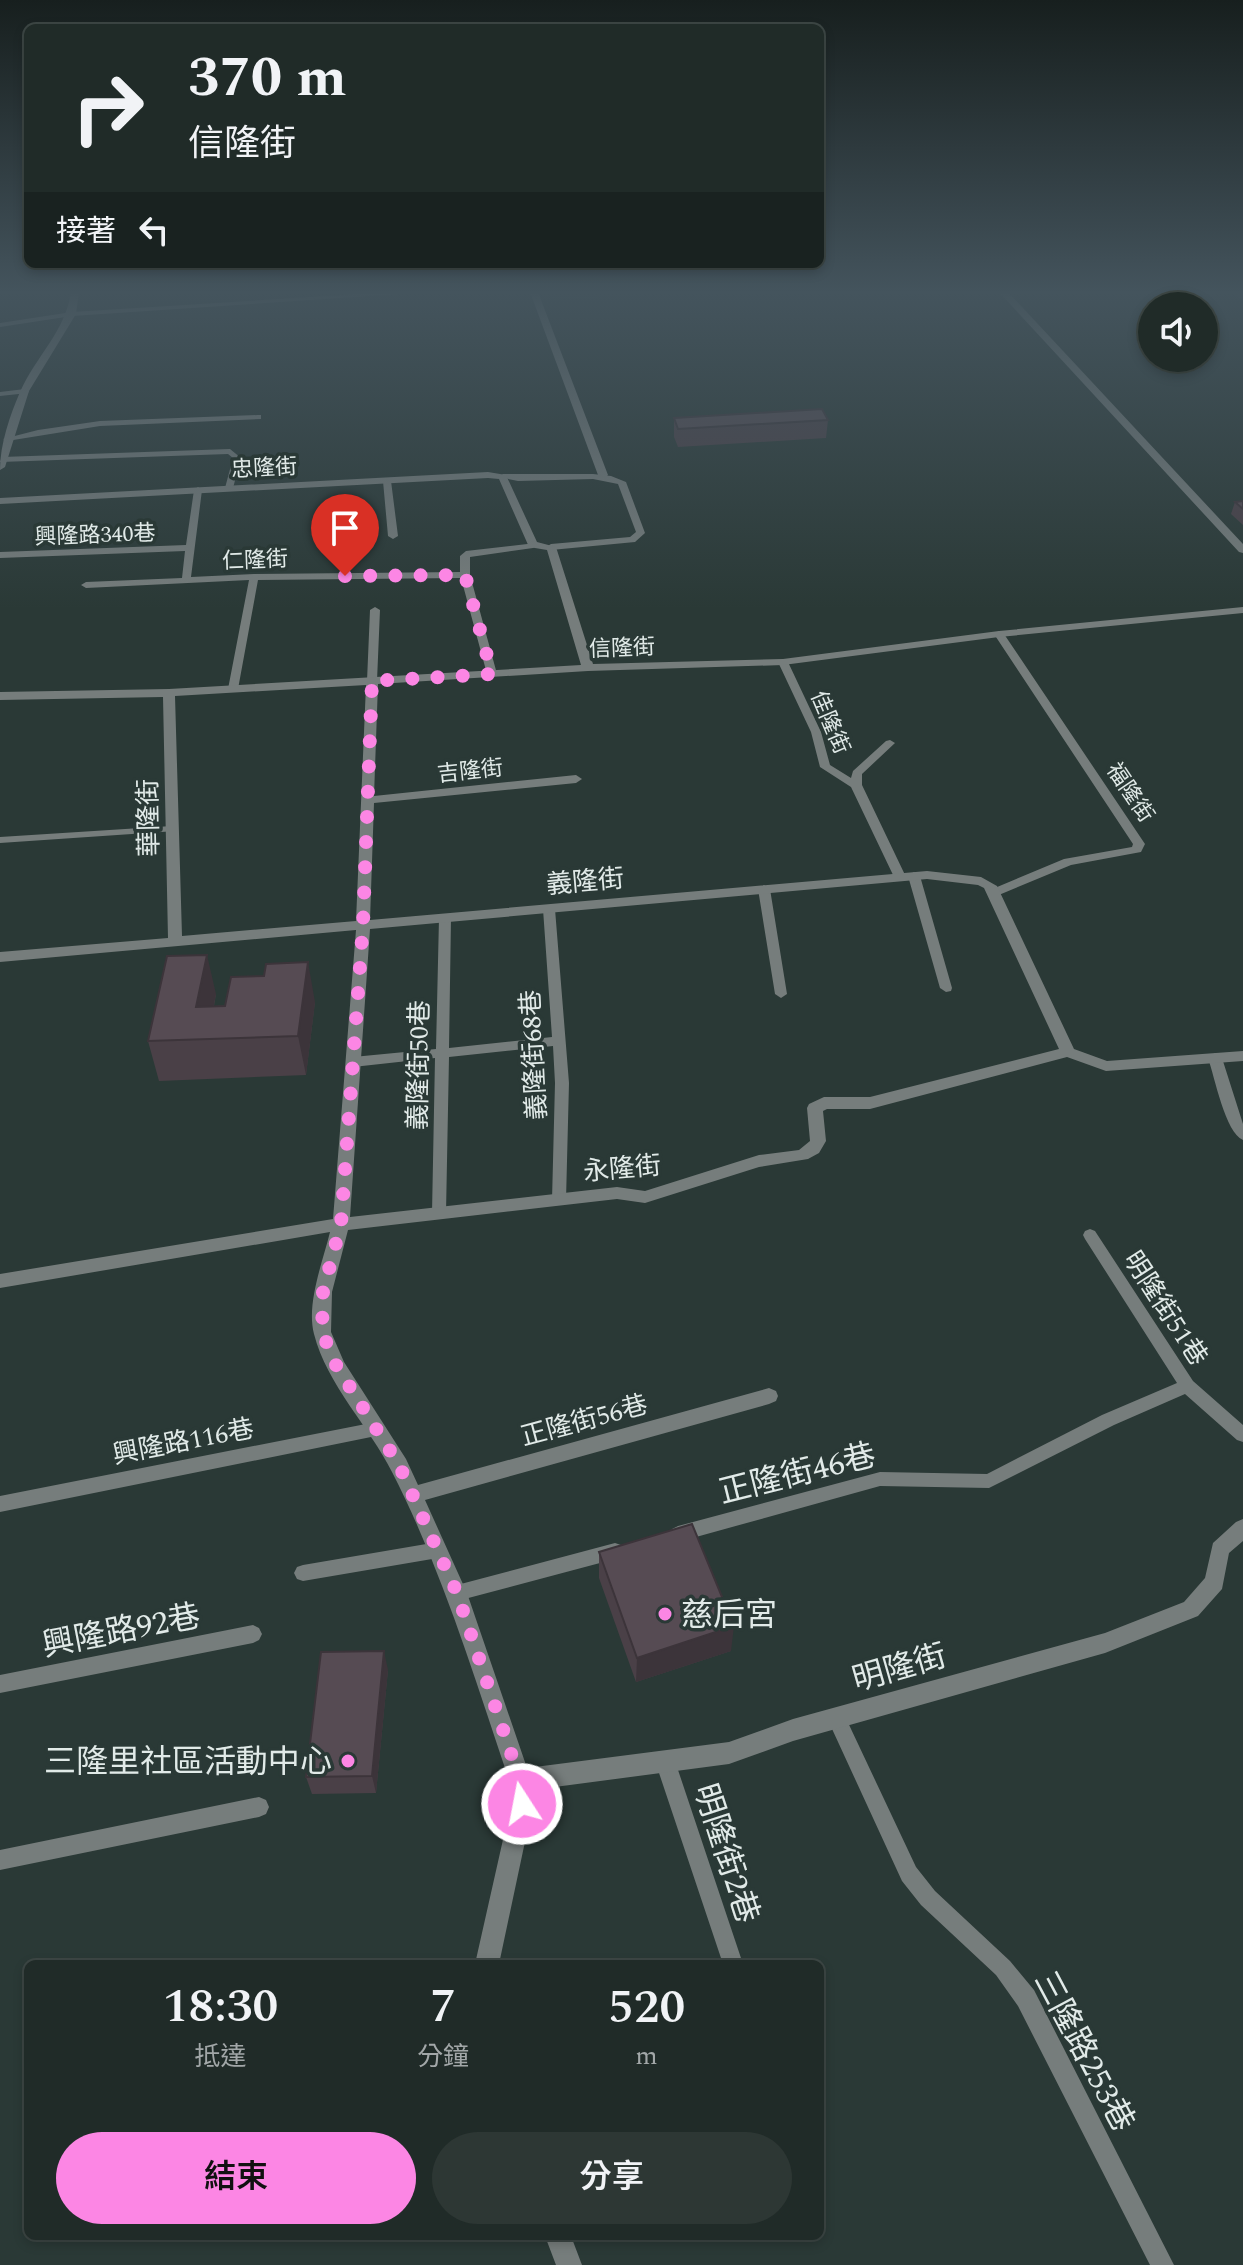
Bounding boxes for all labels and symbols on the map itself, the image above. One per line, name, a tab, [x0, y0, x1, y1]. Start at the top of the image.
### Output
street label: 忠隆街	[230, 450, 298, 487]
pin	[311, 494, 379, 576]
street label: 興隆路340巷	[34, 517, 156, 554]
street label: 仁隆街	[221, 543, 289, 578]
street label: 信隆街	[588, 631, 656, 666]
street label: 佳隆街	[802, 686, 858, 759]
street label: 吉隆街	[436, 752, 505, 791]
street label: 福隆街	[1098, 756, 1162, 829]
street label: 華隆街	[128, 779, 170, 857]
street label: 義隆街	[544, 859, 626, 905]
street label: 義隆街68巷	[511, 989, 557, 1121]
street label: 義隆街50巷	[398, 1000, 440, 1130]
street label: 永隆街	[581, 1146, 663, 1192]
street label: 明隆街51巷	[1113, 1243, 1217, 1374]
street label: 正隆街56巷	[516, 1385, 652, 1457]
street label: 興隆路116巷	[109, 1409, 257, 1475]
street label: 正隆街46巷	[714, 1431, 881, 1518]
place label: 慈后宮	[681, 1591, 777, 1640]
street label: 興隆路92巷	[38, 1592, 204, 1671]
marker: 慈后宮	[656, 1605, 674, 1623]
street label: 明隆街	[847, 1632, 952, 1705]
place label: 三隆里社區活動中心	[44, 1738, 332, 1787]
marker: 三隆里社區活動中心	[339, 1752, 357, 1770]
position arrow	[480, 1762, 564, 1846]
street label: 明隆街2巷	[680, 1777, 771, 1930]
street label: 三隆路253巷	[1021, 1962, 1147, 2141]

